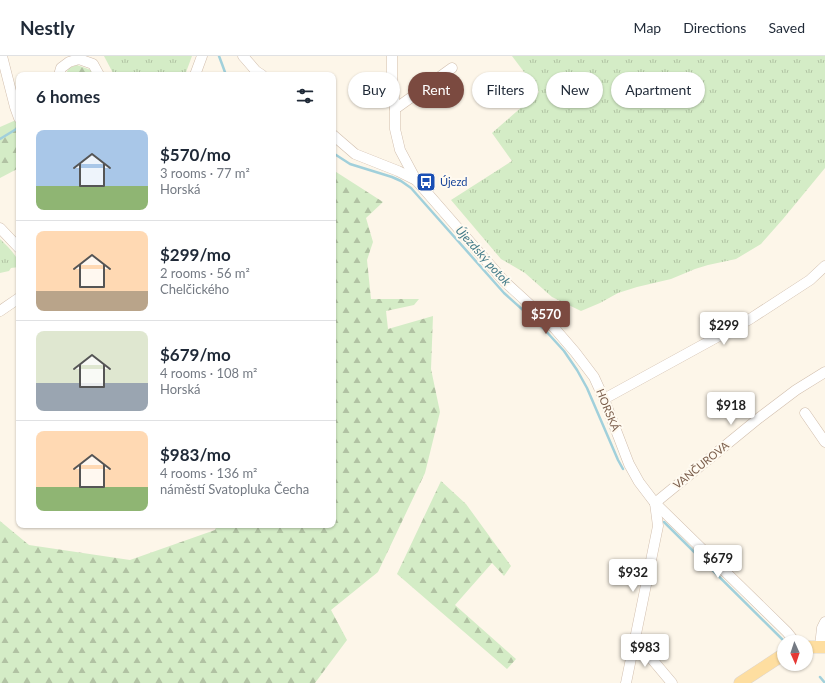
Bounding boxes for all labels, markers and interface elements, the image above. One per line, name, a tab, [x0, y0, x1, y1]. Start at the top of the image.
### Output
text: Nestly	[20, 16, 75, 39]
text: Map	[634, 19, 661, 36]
text: Directions	[683, 19, 746, 36]
text: Saved	[768, 19, 805, 36]
chip: Buy	[348, 72, 400, 108]
chip: Rent	[408, 72, 464, 108]
chip: Filters	[472, 72, 538, 108]
chip: New	[546, 72, 603, 108]
chip: Apartment	[611, 72, 705, 108]
icon: filters	[294, 85, 316, 107]
text: 6 homes	[36, 86, 100, 107]
text: $570/mo	[160, 144, 231, 165]
icon: home	[68, 146, 116, 194]
text: 3 rooms · 77 m²	[160, 165, 250, 181]
bus stop icon: Újezd	[415, 171, 437, 193]
place label: Újezd	[440, 175, 467, 188]
text: Horská	[160, 181, 200, 197]
water label: Újezdský potok	[453, 223, 514, 289]
text: $299/mo	[160, 244, 231, 265]
icon: home	[68, 247, 116, 295]
text: 2 rooms · 56 m²	[160, 265, 250, 281]
text: Chelčického	[160, 281, 229, 297]
pin: $570	[522, 301, 570, 335]
text: $570	[531, 306, 561, 322]
pin: $299	[700, 312, 748, 346]
text: $299	[709, 317, 739, 333]
text: $679/mo	[160, 344, 231, 365]
icon: home	[68, 347, 116, 395]
text: 4 rooms · 108 m²	[160, 365, 257, 381]
text: Horská	[160, 381, 200, 397]
street label: HORSKÁ	[594, 387, 623, 434]
pin: $918	[707, 392, 755, 426]
text: $918	[716, 397, 746, 413]
street label: VANČUROVA	[670, 438, 732, 491]
text: $983/mo	[160, 444, 231, 465]
icon: home	[68, 447, 116, 495]
text: 4 rooms · 136 m²	[160, 465, 257, 481]
text: náměstí Svatopluka Čecha	[160, 481, 309, 497]
pin: $679	[694, 545, 742, 579]
text: $679	[703, 550, 733, 566]
pin: $932	[609, 559, 657, 593]
text: $932	[618, 564, 648, 580]
pin: $983	[621, 634, 669, 668]
north arrow	[777, 635, 813, 671]
map controls	[777, 635, 813, 671]
text: $983	[630, 639, 660, 655]

